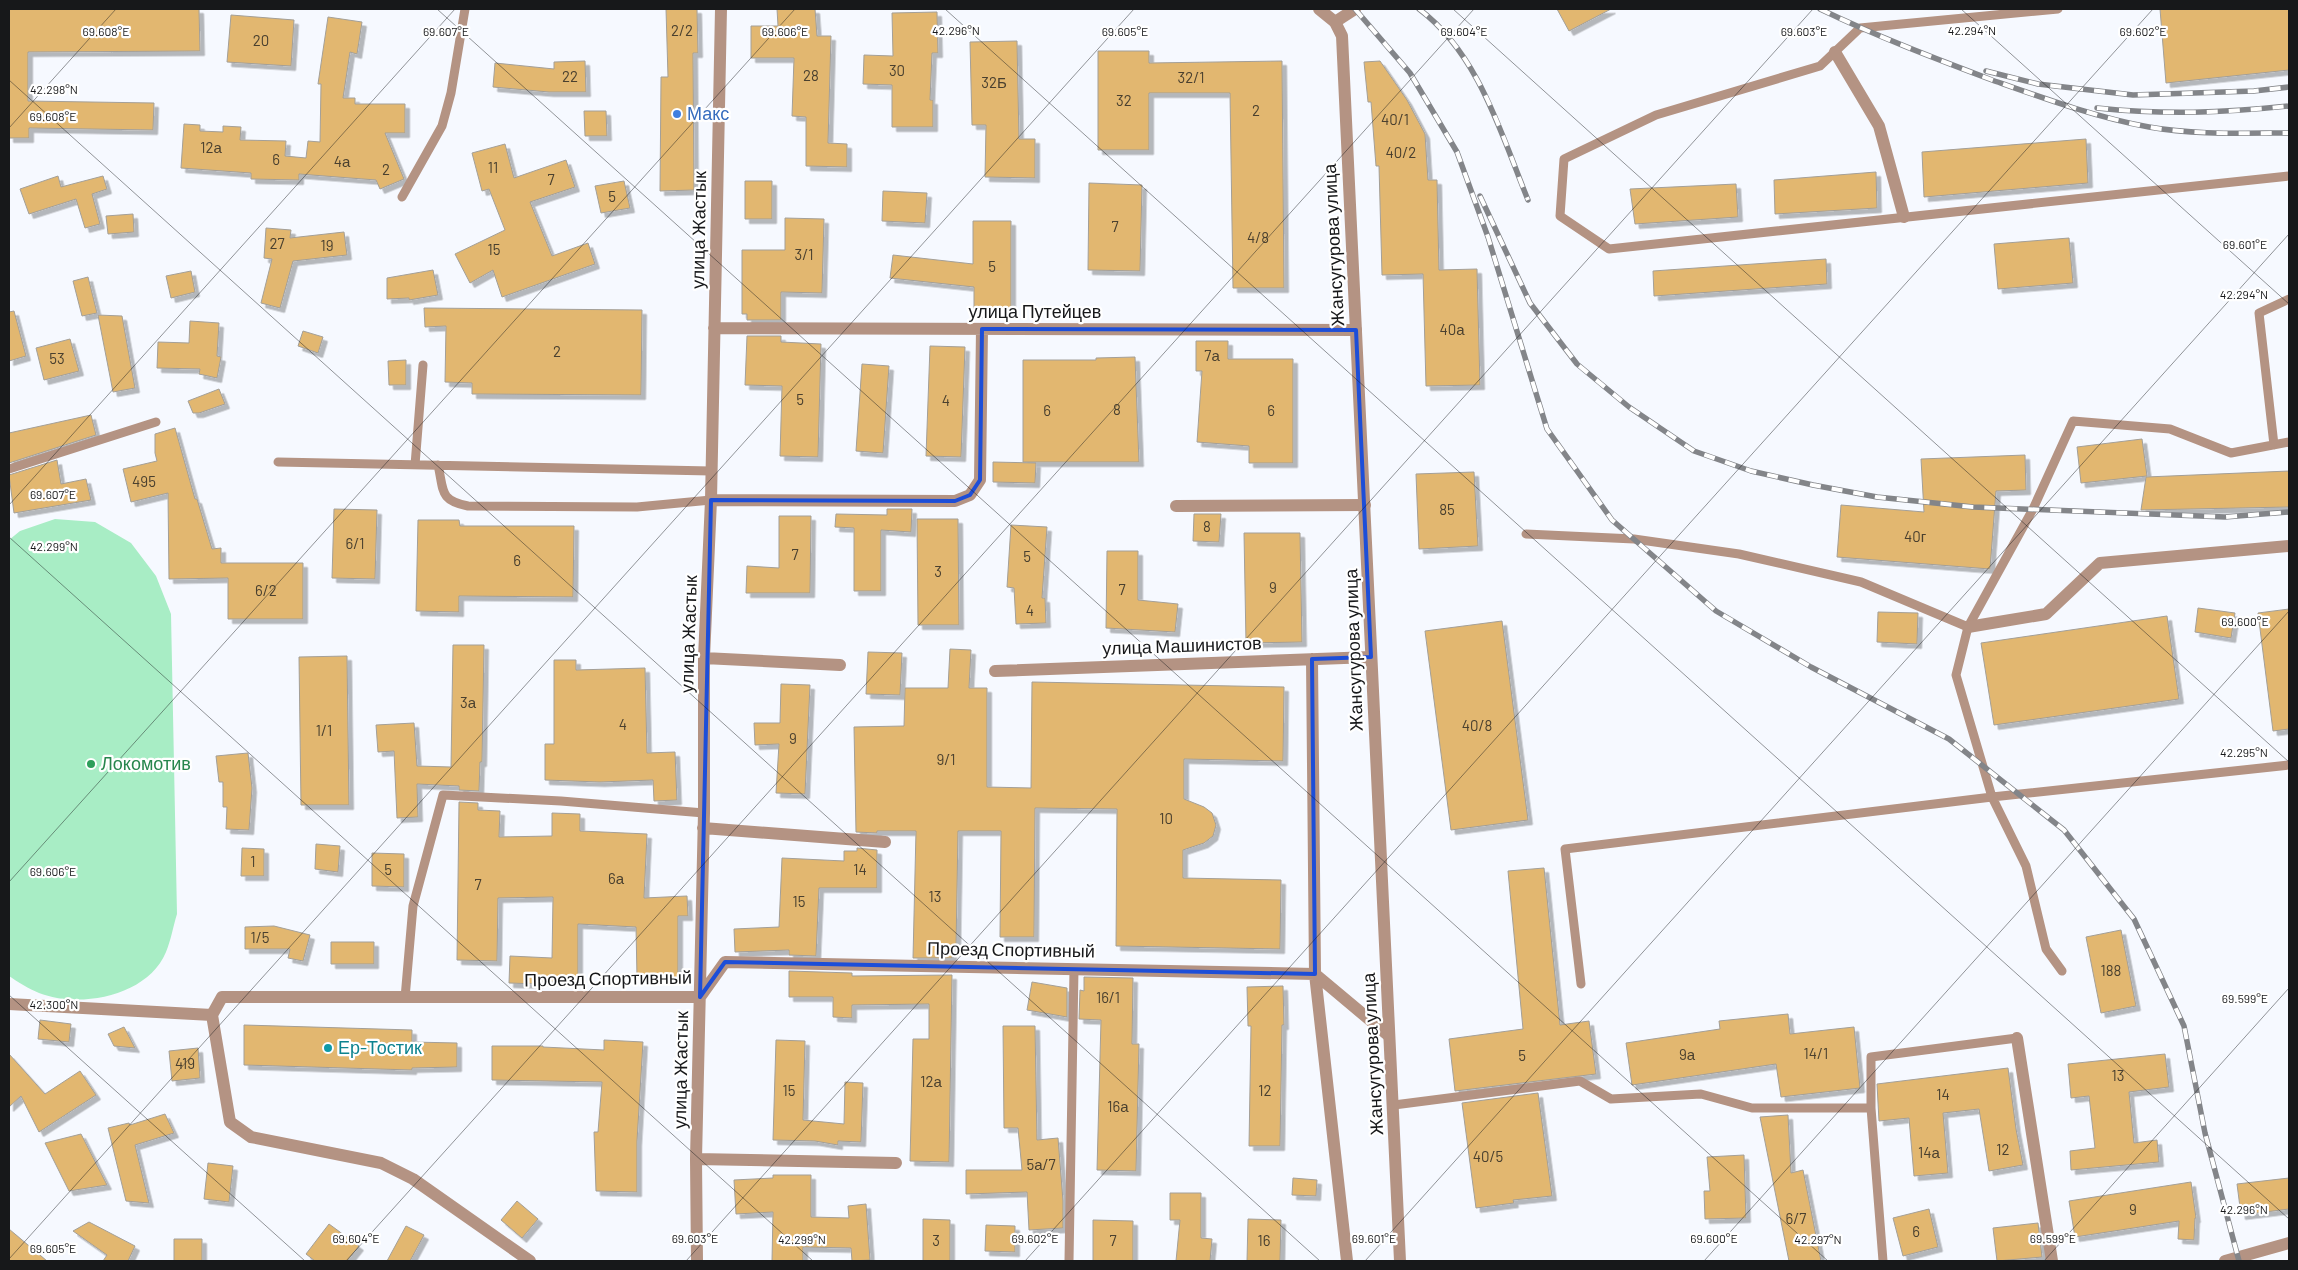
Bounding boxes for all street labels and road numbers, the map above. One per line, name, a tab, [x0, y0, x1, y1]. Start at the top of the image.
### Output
street label: Жансугурова улица	[1318, 162, 1348, 327]
street label: улица Жастык	[686, 171, 710, 289]
street label: улица Путейцев	[969, 300, 1101, 322]
street label: Жансугурова улица	[1339, 567, 1367, 732]
street label: улица Жастык	[675, 575, 701, 693]
street label: улица Машинистов	[1102, 631, 1262, 659]
street label: Проезд Спортивный	[927, 937, 1095, 961]
street label: Проезд Спортивный	[524, 966, 692, 990]
street label: Жансугурова улица	[1357, 971, 1387, 1136]
street label: улица Жастык	[668, 1011, 692, 1129]

